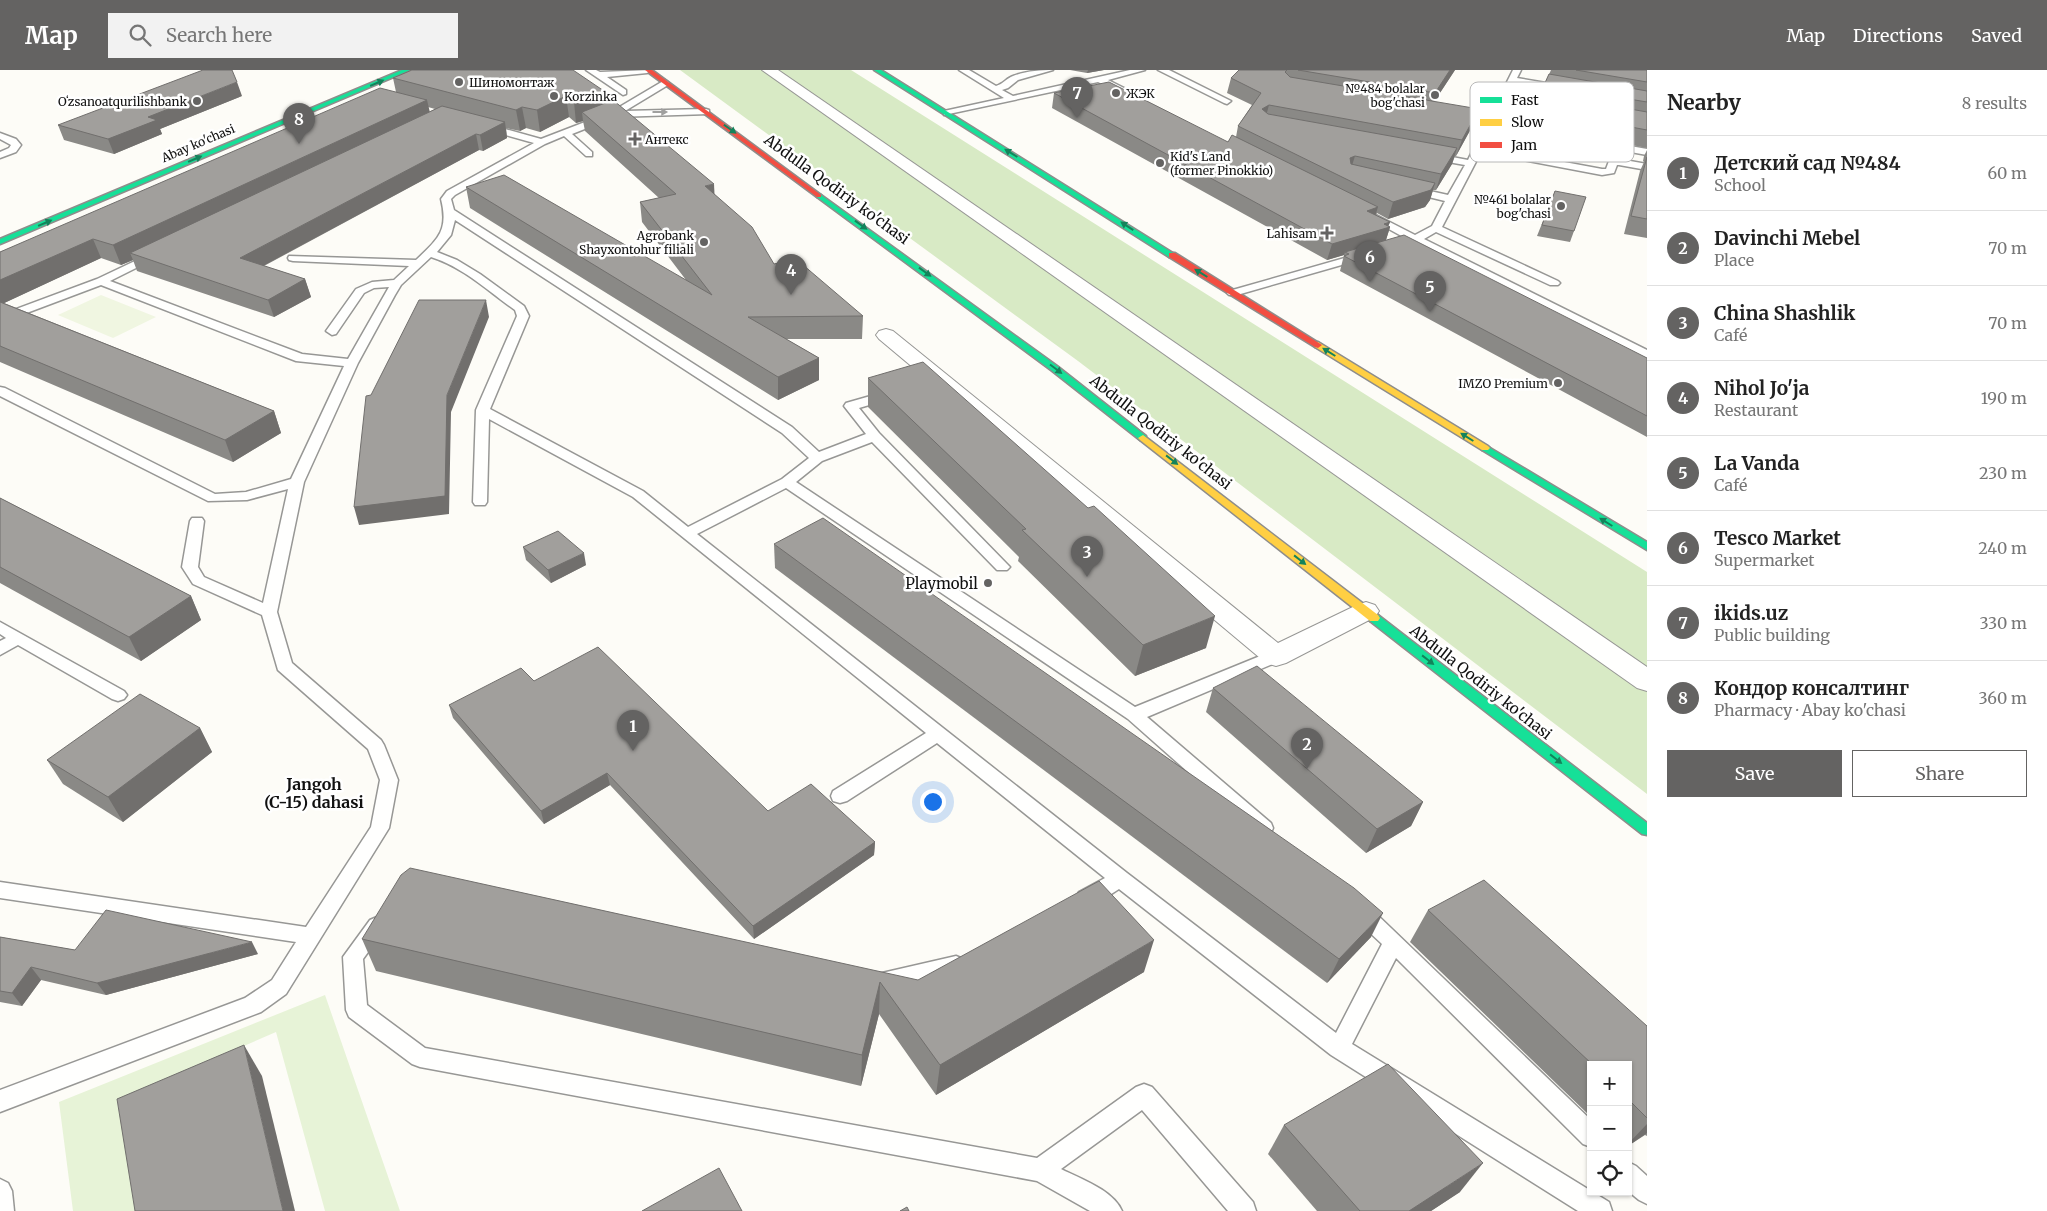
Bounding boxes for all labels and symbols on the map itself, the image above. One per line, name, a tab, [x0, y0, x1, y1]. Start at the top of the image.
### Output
place label: Шиномонтаж	[469, 75, 555, 90]
marker: Шиномонтаж	[453, 76, 465, 88]
pin: 7	[1061, 77, 1093, 118]
one-way arrow	[369, 78, 384, 86]
place label: №484 bolalar bog'chasi	[1345, 81, 1426, 110]
legend	[1470, 82, 1634, 162]
place label: ЖЭК	[1126, 86, 1155, 101]
marker: ЖЭК	[1110, 87, 1122, 99]
place label: Korzinka	[564, 89, 618, 104]
marker: №484 bolalar bog'chasi	[1429, 89, 1441, 101]
marker: Korzinka	[548, 90, 560, 102]
text: Fast	[1511, 91, 1539, 109]
place label: Oʻzsanoatqurilishbank	[58, 94, 187, 109]
marker: Oʻzsanoatqurilishbank	[191, 95, 203, 107]
pin: 8	[283, 103, 315, 144]
one-way arrow	[652, 108, 668, 116]
text: Slow	[1511, 113, 1544, 131]
street label: Abay ko'chasi	[158, 121, 237, 166]
one-way arrow	[724, 124, 737, 134]
street label: Abdulla Qodiriy ko'chasi	[760, 129, 913, 248]
place label: Антекс	[644, 132, 689, 147]
marker: Антекс	[629, 133, 641, 145]
text: Jam	[1510, 136, 1537, 154]
one-way arrow	[1005, 148, 1018, 158]
place label: Kid's Land (former Pinokkio)	[1170, 149, 1273, 178]
one-way arrow	[188, 155, 202, 163]
marker: Kid's Land (former Pinokkio)	[1154, 157, 1166, 169]
place label: №461 bolalar bog'chasi	[1474, 192, 1552, 221]
marker: №461 bolalar bog'chasi	[1555, 200, 1567, 212]
one-way arrow	[38, 218, 52, 226]
one-way arrow	[854, 220, 868, 230]
one-way arrow	[1120, 222, 1134, 231]
place label: Lahisam	[1267, 226, 1317, 241]
marker: Lahisam	[1321, 227, 1333, 239]
place label: Agrobank Shayxontohur filiali	[579, 228, 694, 257]
marker: Agrobank Shayxontohur filiali	[698, 236, 710, 248]
pin: 6	[1354, 241, 1386, 282]
pin: 4	[775, 254, 807, 295]
one-way arrow	[918, 267, 932, 277]
one-way arrow	[1194, 268, 1207, 277]
pin: 5	[1414, 271, 1446, 312]
one-way arrow	[1322, 347, 1335, 356]
one-way arrow	[1049, 364, 1063, 374]
street label: Abdulla Qodiriy ko'chasi	[1085, 370, 1236, 493]
place label: IMZO Premium	[1458, 376, 1548, 391]
marker: IMZO Premium	[1552, 377, 1564, 389]
one-way arrow	[1460, 432, 1474, 441]
one-way arrow	[1165, 454, 1178, 465]
one-way arrow	[1599, 517, 1612, 526]
pin: 3	[1071, 536, 1103, 577]
one-way arrow	[1293, 554, 1306, 565]
place label: Playmobil	[905, 574, 978, 593]
marker: Playmobil	[982, 577, 994, 589]
street label: Abdulla Qodiriy ko'chasi	[1405, 620, 1556, 743]
one-way arrow	[1421, 654, 1434, 665]
pin: 1	[617, 710, 649, 751]
pin: 2	[1291, 728, 1323, 769]
one-way arrow	[1549, 754, 1562, 765]
district label: Jangoh (C-15) dahasi	[264, 774, 364, 812]
your location	[920, 789, 946, 815]

